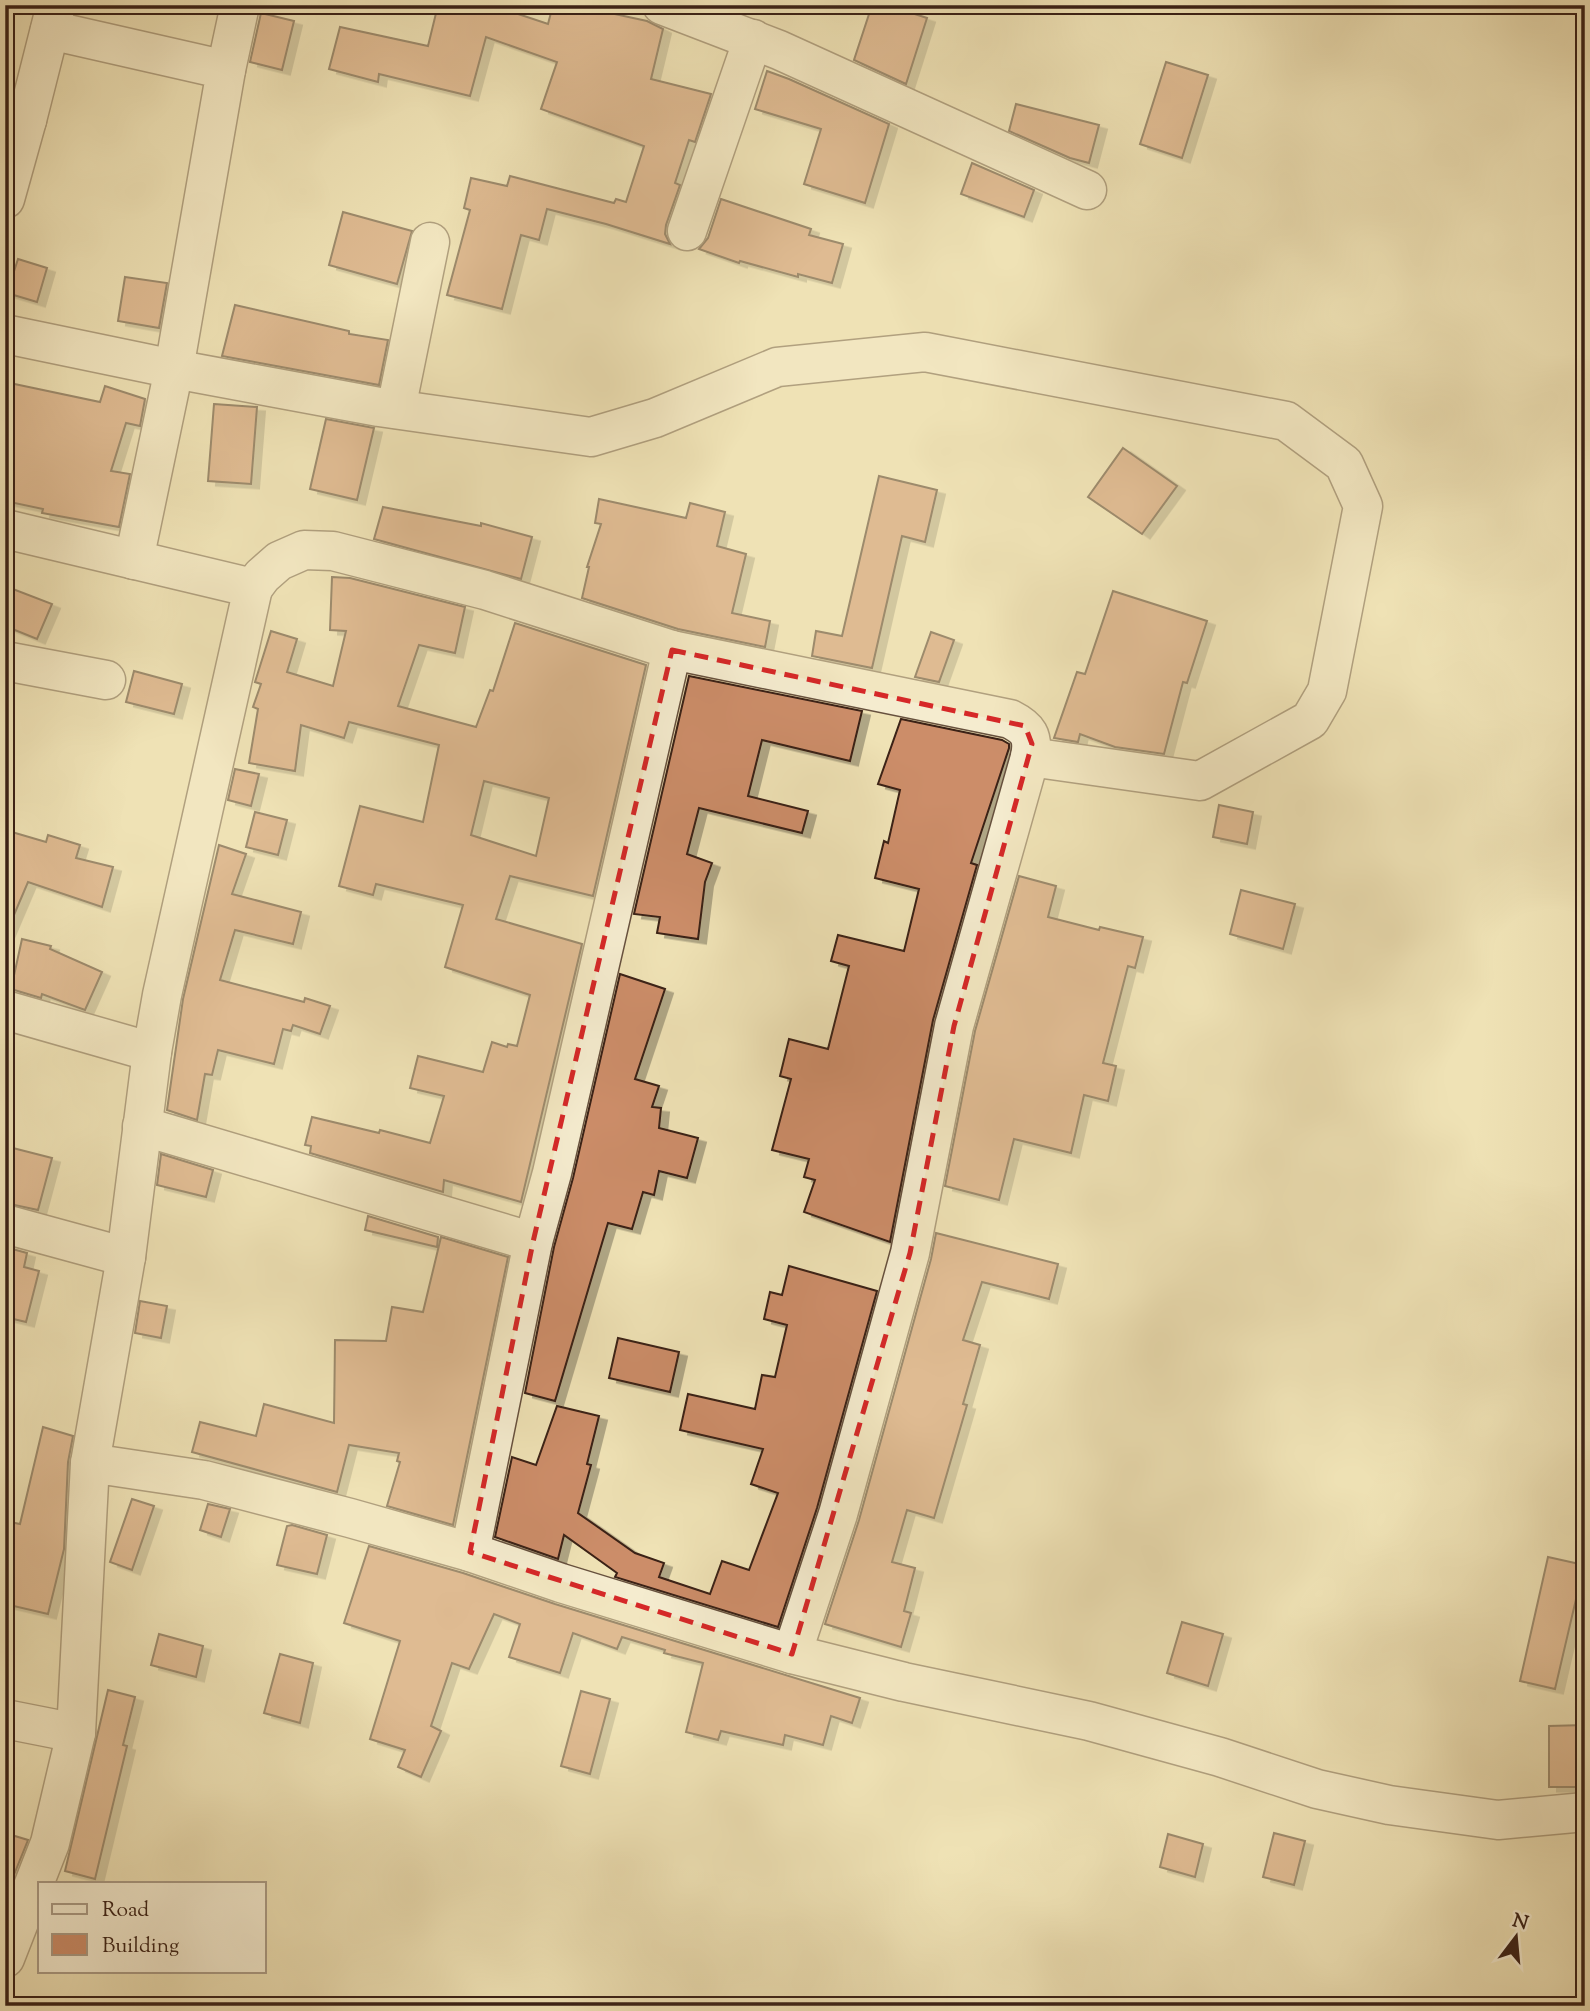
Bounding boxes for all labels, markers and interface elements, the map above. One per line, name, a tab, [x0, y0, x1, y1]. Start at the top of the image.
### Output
legend	[38, 1882, 266, 1972]
text: Road	[102, 1896, 149, 1926]
north arrow	[1482, 1902, 1552, 1972]
text: N	[1509, 1908, 1531, 1938]
text: Building	[102, 1932, 179, 1962]

